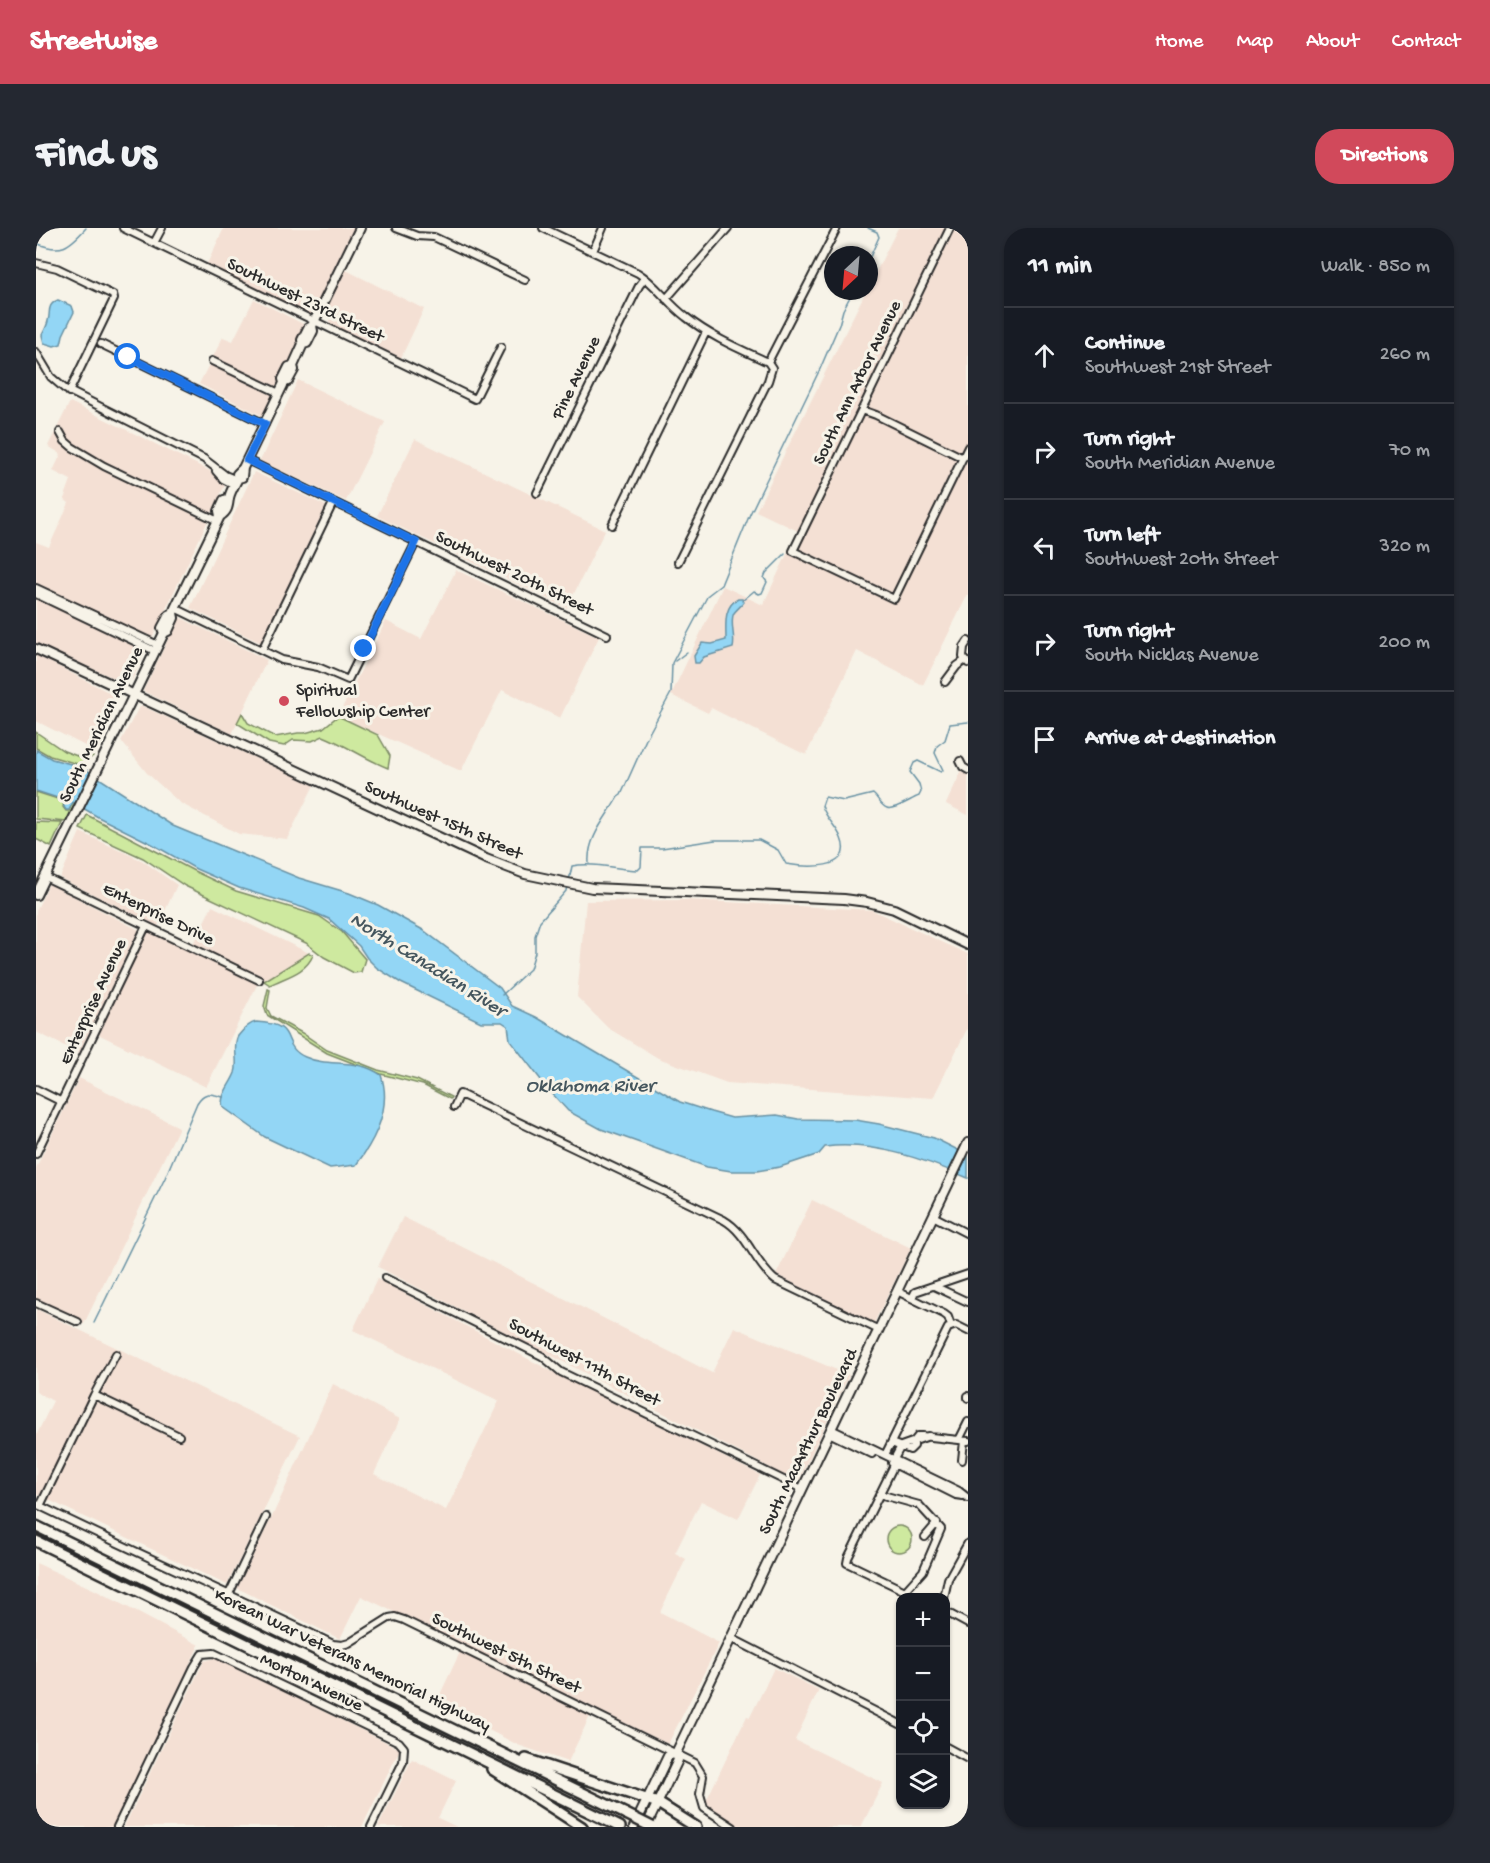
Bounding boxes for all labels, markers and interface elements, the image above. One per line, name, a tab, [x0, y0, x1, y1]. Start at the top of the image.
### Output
text: Streetwise	[30, 26, 157, 59]
text: Home	[1155, 30, 1203, 55]
text: Map	[1236, 30, 1273, 55]
text: About	[1306, 30, 1359, 55]
text: Contact	[1392, 30, 1460, 55]
button: Directions	[1315, 129, 1454, 184]
text: Find us	[36, 132, 156, 181]
north arrow	[824, 246, 878, 300]
text: 11 min	[1028, 252, 1092, 283]
street label: Southwest 23rd Street	[223, 254, 388, 349]
text: Walk · 850 m	[1321, 256, 1430, 279]
street label: South Ann Arbor Avenue	[809, 297, 907, 468]
text: Continue	[1085, 331, 1165, 357]
street label: Pine Avenue	[547, 332, 606, 424]
icon: ahead	[1028, 339, 1061, 372]
route start	[114, 343, 140, 369]
text: 260 m	[1380, 344, 1430, 367]
text: Southwest 21st Street	[1085, 357, 1271, 380]
text: Turn right	[1085, 427, 1173, 453]
icon: right	[1028, 435, 1061, 468]
text: 70 m	[1389, 440, 1430, 463]
text: South Meridian Avenue	[1085, 453, 1275, 476]
text: Turn left	[1085, 523, 1159, 549]
street label: Southwest 20th Street	[432, 527, 598, 622]
icon: left	[1028, 531, 1061, 564]
text: 320 m	[1380, 536, 1430, 559]
text: Southwest 20th Street	[1085, 549, 1277, 572]
text: Turn right	[1085, 619, 1173, 645]
icon: right	[1028, 627, 1061, 660]
text: 200 m	[1379, 632, 1430, 655]
route end	[350, 635, 376, 661]
street label: South Meridian Avenue	[55, 643, 149, 806]
text: South Nicklas Avenue	[1085, 645, 1259, 668]
place label: Spiritual Fellowship Center	[295, 681, 431, 723]
marker: Spiritual Fellowship Center	[277, 694, 291, 708]
icon: arrive	[1028, 723, 1061, 756]
text: Arrive at destination	[1085, 726, 1275, 752]
street label: Southwest 15th Street	[361, 777, 527, 866]
street label: Enterprise Drive	[99, 879, 218, 951]
water label: North Canadian River	[345, 909, 512, 1025]
street label: Enterprise Avenue	[56, 935, 133, 1068]
water label: Oklahoma River	[526, 1076, 658, 1099]
street label: Southwest 11th Street	[505, 1314, 665, 1413]
street label: South MacArthur Boulevard	[755, 1344, 864, 1538]
street label: Korean War Veterans Memorial Highway	[210, 1585, 494, 1737]
map controls	[896, 1593, 950, 1809]
button: +	[896, 1593, 950, 1647]
street label: Southwest 5th Street	[428, 1609, 586, 1700]
button: −	[896, 1647, 950, 1701]
street label: Morton Avenue	[256, 1649, 367, 1717]
button: locate	[896, 1701, 950, 1755]
button: layers	[896, 1755, 950, 1809]

